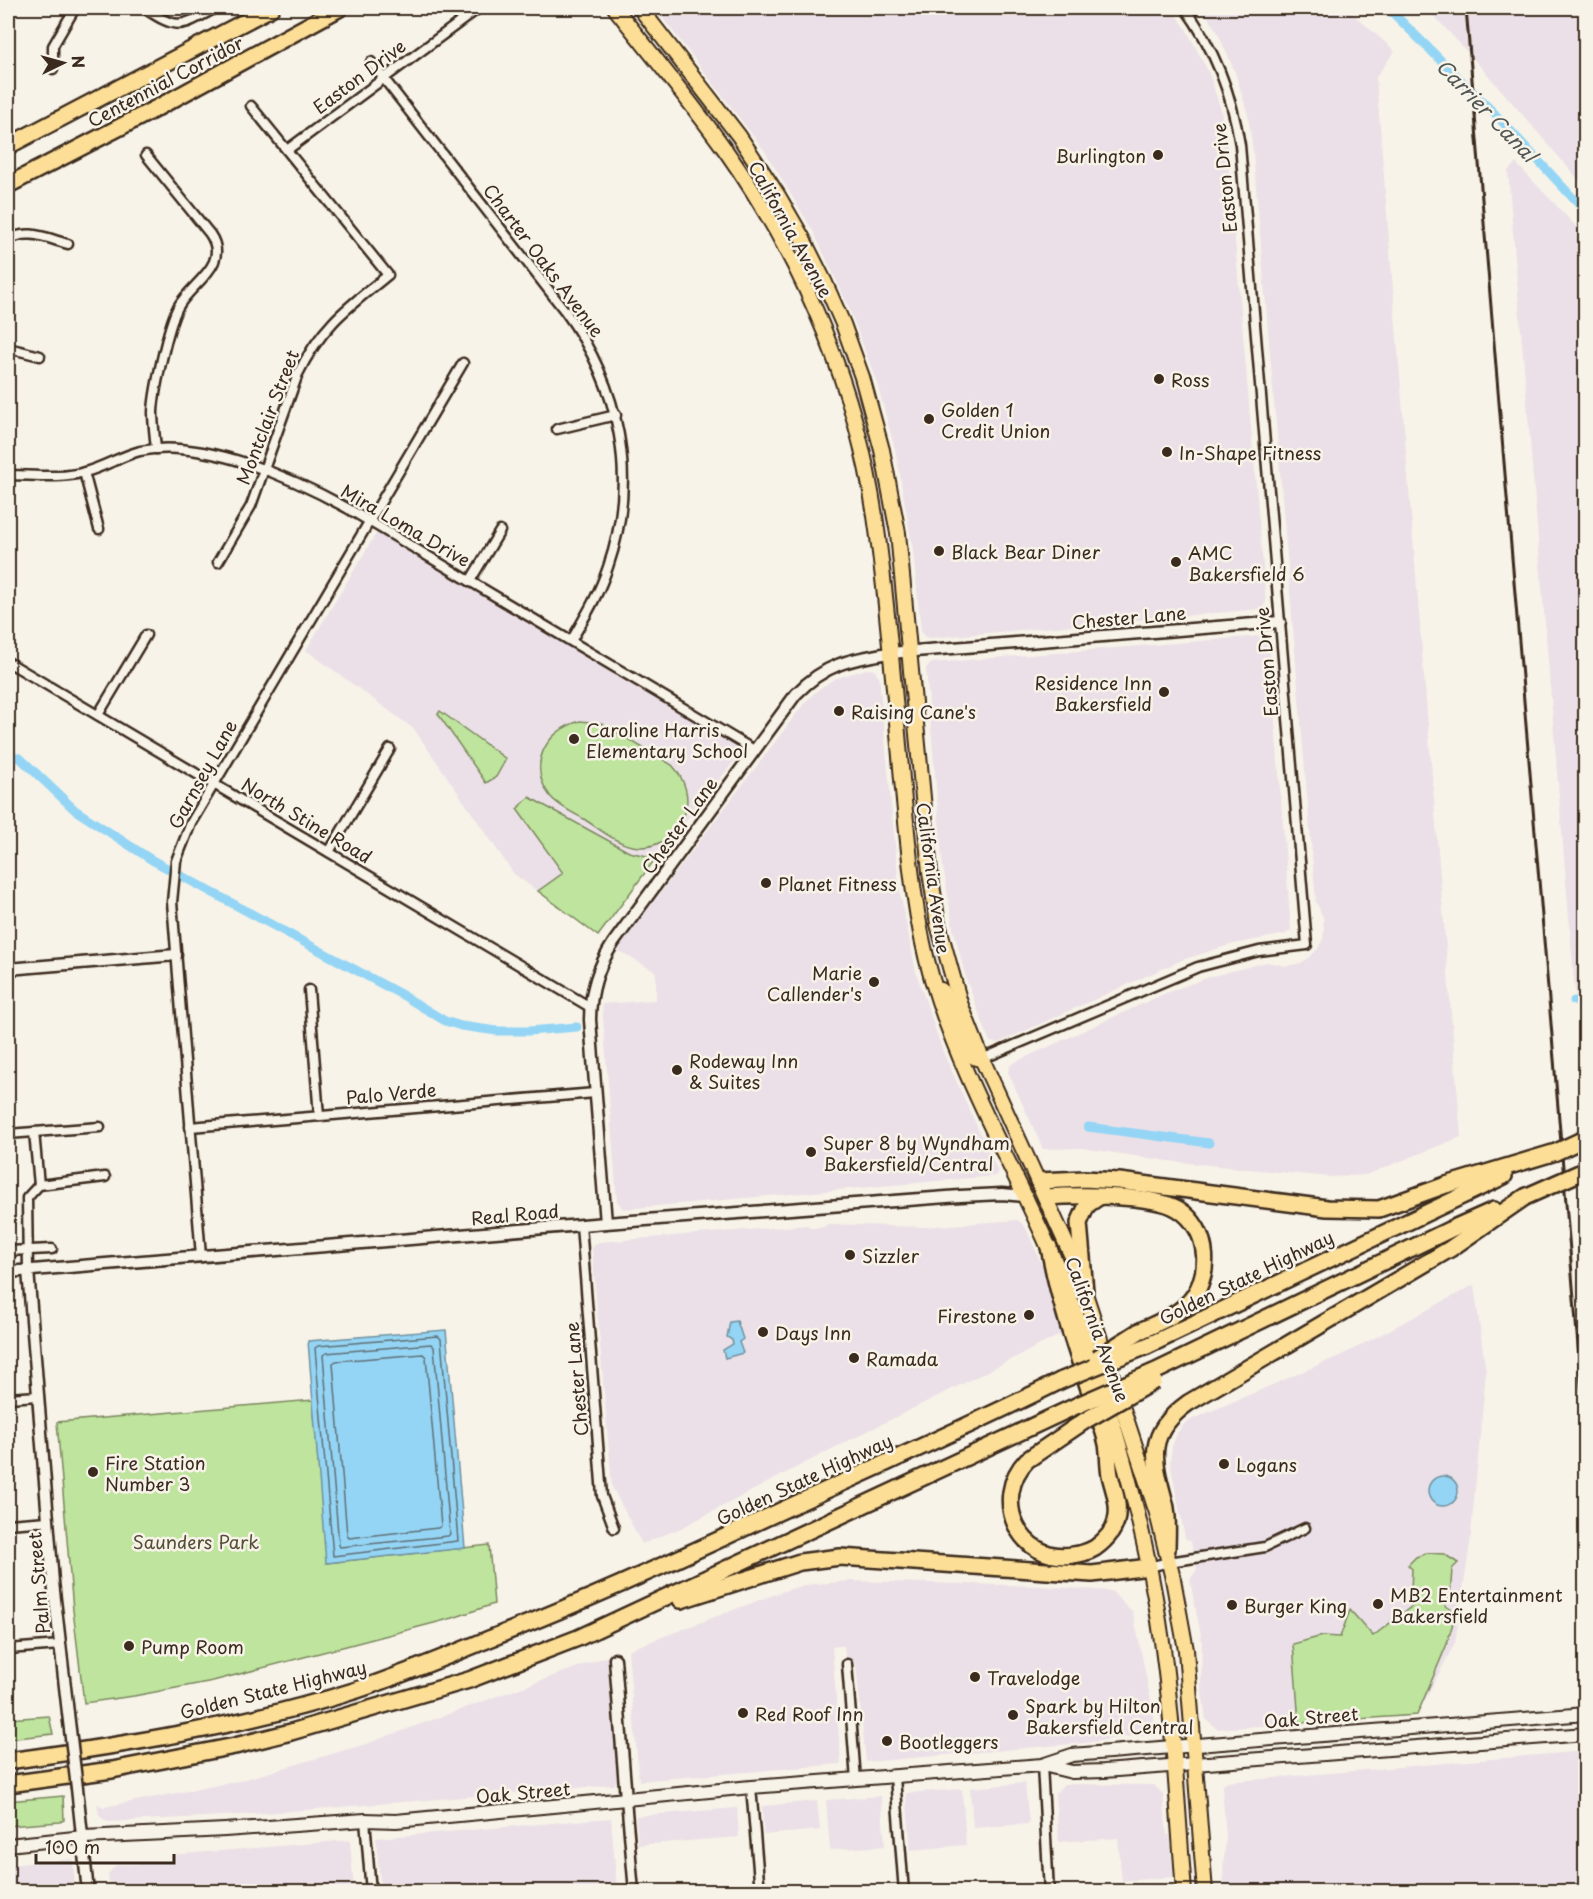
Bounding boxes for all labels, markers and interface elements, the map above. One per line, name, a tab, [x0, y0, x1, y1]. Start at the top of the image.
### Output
street label: Centennial Corridor	[82, 28, 248, 133]
street label: Easton Drive	[307, 32, 411, 120]
north arrow	[33, 33, 93, 93]
water label: Carrier Canal	[1430, 51, 1547, 171]
text: N	[66, 54, 91, 69]
street label: Easton Drive	[1205, 122, 1243, 234]
place label: Burlington	[1055, 142, 1146, 169]
marker: Burlington	[1151, 148, 1165, 162]
street label: California Avenue	[742, 156, 840, 303]
street label: Charter Oaks Avenue	[477, 178, 611, 343]
street label: Montclair Street	[229, 346, 305, 488]
place label: Ross	[1171, 366, 1209, 393]
marker: Ross	[1152, 372, 1166, 386]
place label: Golden 1 Credit Union	[941, 396, 1050, 444]
marker: Golden 1 Credit Union	[922, 412, 936, 426]
place label: In-Shape Fitness	[1179, 439, 1321, 466]
marker: In-Shape Fitness	[1160, 445, 1174, 459]
street label: Mira Loma Drive	[336, 477, 476, 573]
place label: Black Bear Diner	[951, 538, 1101, 565]
place label: AMC Bakersfield 6	[1188, 539, 1305, 587]
marker: Black Bear Diner	[932, 544, 946, 558]
marker: AMC Bakersfield 6	[1169, 555, 1183, 569]
street label: Chester Lane	[1071, 599, 1187, 635]
street label: Easton Drive	[1248, 606, 1284, 718]
place label: Residence Inn Bakersfield	[1035, 669, 1152, 717]
marker: Residence Inn Bakersfield	[1157, 685, 1171, 699]
place label: Raising Cane's	[851, 698, 976, 725]
marker: Raising Cane's	[832, 704, 846, 718]
street label: Garnsey Lane	[161, 714, 243, 834]
place label: Caroline Harris Elementary School	[586, 716, 748, 764]
marker: Caroline Harris Elementary School	[567, 732, 581, 746]
street label: North Stine Road	[237, 770, 377, 870]
street label: Chester Lane	[634, 771, 724, 879]
street label: California Avenue	[910, 800, 958, 956]
place label: Planet Fitness	[778, 870, 897, 897]
marker: Planet Fitness	[759, 876, 773, 890]
place label: Marie Callender's	[767, 959, 862, 1007]
marker: Marie Callender's	[867, 975, 881, 989]
place label: Rodeway Inn & Suites	[689, 1047, 798, 1095]
marker: Rodeway Inn & Suites	[670, 1063, 684, 1077]
street label: Palo Verde	[345, 1076, 437, 1110]
place label: Super 8 by Wyndham Bakersfield/Central	[823, 1129, 1010, 1177]
marker: Super 8 by Wyndham Bakersfield/Central	[804, 1145, 818, 1159]
street label: Real Road	[470, 1197, 560, 1231]
street label: Golden State Highway	[1154, 1223, 1338, 1331]
place label: Sizzler	[862, 1242, 920, 1269]
marker: Sizzler	[843, 1248, 857, 1262]
street label: California Avenue	[1059, 1253, 1137, 1406]
place label: Firestone	[937, 1302, 1017, 1329]
marker: Firestone	[1022, 1308, 1036, 1322]
place label: Days Inn	[775, 1319, 851, 1346]
street label: Chester Lane	[558, 1321, 594, 1437]
marker: Days Inn	[756, 1325, 770, 1339]
place label: Ramada	[866, 1345, 939, 1372]
marker: Ramada	[847, 1351, 861, 1365]
street label: Golden State Highway	[712, 1426, 896, 1532]
place label: Fire Station Number 3	[105, 1449, 206, 1497]
place label: Logans	[1236, 1451, 1297, 1478]
marker: Logans	[1217, 1457, 1231, 1471]
marker: Fire Station Number 3	[86, 1465, 100, 1479]
park label: Saunders Park	[133, 1528, 259, 1555]
street label: Palm Street	[20, 1531, 56, 1635]
place label: MB2 Entertainment Bakersfield	[1390, 1581, 1563, 1629]
place label: Burger King	[1244, 1592, 1347, 1619]
marker: MB2 Entertainment Bakersfield	[1371, 1597, 1385, 1611]
marker: Burger King	[1225, 1598, 1239, 1612]
place label: Pump Room	[141, 1633, 244, 1660]
marker: Pump Room	[122, 1639, 136, 1653]
street label: Golden State Highway	[177, 1653, 369, 1725]
place label: Travelodge	[987, 1664, 1080, 1691]
marker: Travelodge	[968, 1670, 982, 1684]
place label: Spark by Hilton Bakersfield Central	[1025, 1692, 1194, 1740]
street label: Oak Street	[1263, 1699, 1359, 1735]
place label: Red Roof Inn	[755, 1700, 864, 1727]
marker: Red Roof Inn	[736, 1706, 750, 1720]
marker: Spark by Hilton Bakersfield Central	[1006, 1708, 1020, 1722]
place label: Bootleggers	[899, 1728, 998, 1755]
marker: Bootleggers	[880, 1734, 894, 1748]
street label: Oak Street	[475, 1774, 571, 1810]
scale bar	[36, 1827, 174, 1865]
text: 100 m	[45, 1833, 100, 1860]

